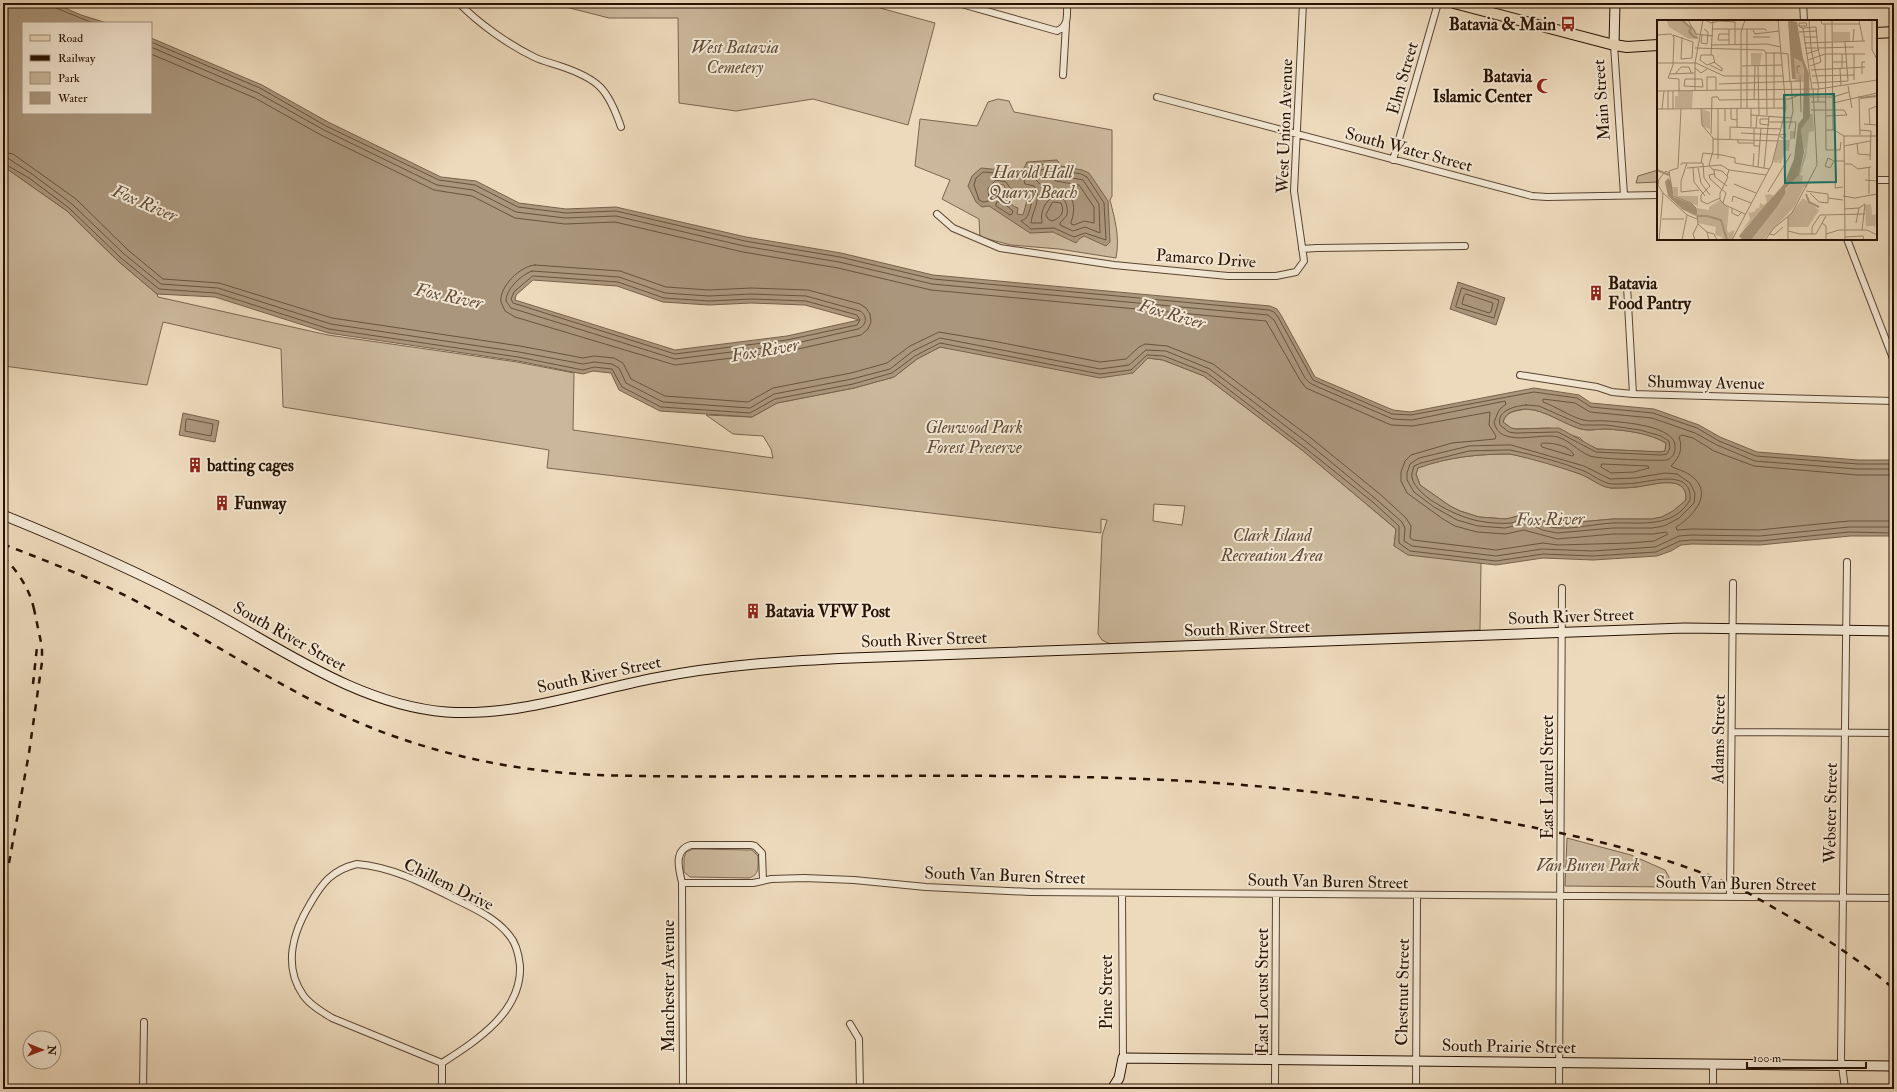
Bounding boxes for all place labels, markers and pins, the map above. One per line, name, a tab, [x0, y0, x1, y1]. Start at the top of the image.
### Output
place label: Batavia & Main	[1449, 14, 1556, 35]
bus stop icon: Batavia & Main	[1559, 15, 1577, 33]
place label: Batavia Islamic Center	[1433, 66, 1533, 107]
mosque icon: Batavia Islamic Center	[1535, 77, 1553, 95]
place label: Batavia Food Pantry	[1608, 273, 1692, 315]
building icon: Batavia Food Pantry	[1587, 284, 1605, 302]
place label: batting cages	[206, 455, 294, 477]
building icon: batting cages	[186, 456, 204, 474]
place label: Funway	[234, 493, 287, 515]
building icon: Funway	[213, 494, 231, 512]
place label: Batavia VFW Post	[765, 601, 891, 622]
building icon: Batavia VFW Post	[744, 602, 762, 620]

